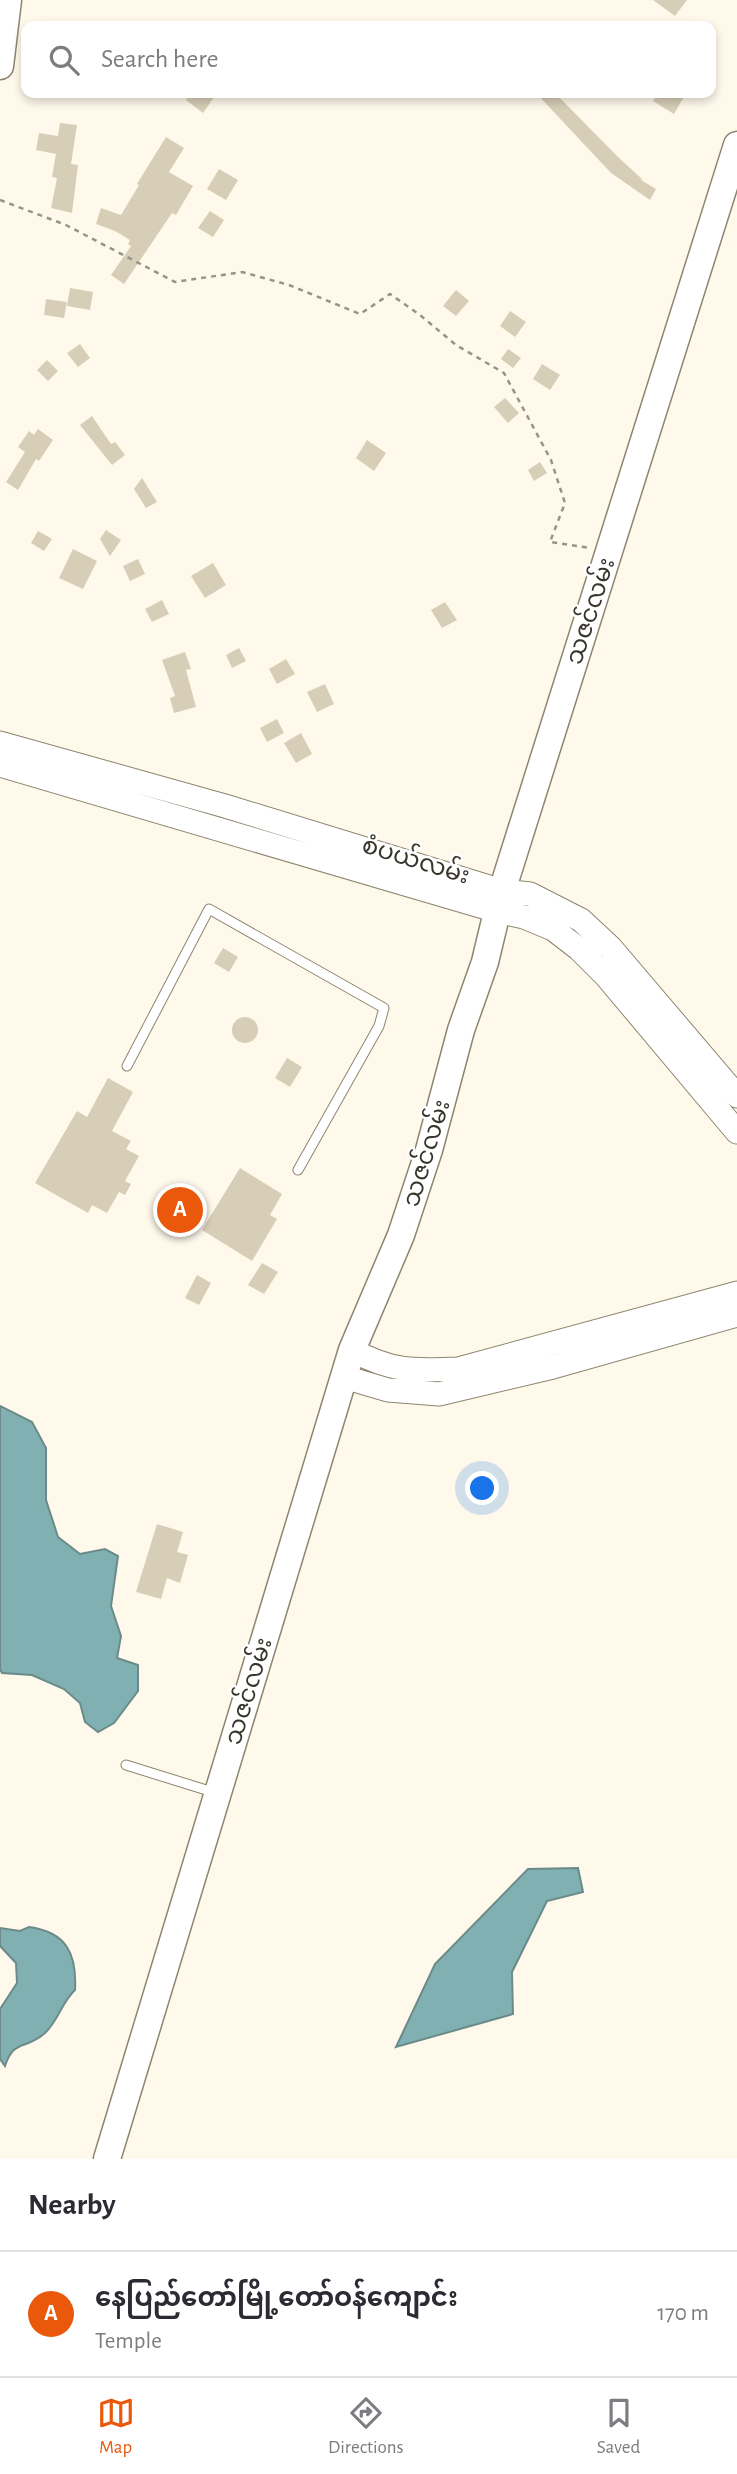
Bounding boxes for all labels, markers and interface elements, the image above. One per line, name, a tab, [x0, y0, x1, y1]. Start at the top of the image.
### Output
search box	[21, 21, 716, 98]
icon: search	[45, 41, 83, 79]
text: Search here	[101, 46, 219, 72]
street label: သဇင်လမ်း	[558, 553, 619, 668]
street label: စံပယ်လမ်း	[359, 828, 474, 889]
street label: သဇင်လမ်း	[395, 1095, 455, 1210]
pin: A	[157, 1184, 203, 1236]
your location	[465, 1471, 499, 1505]
street label: သဇင်လမ်း	[217, 1633, 277, 1748]
text: Nearby	[28, 2190, 116, 2220]
text: နေပြည်တော်မြို့တော်ဝန်ကျောင်း	[95, 2285, 458, 2311]
text: A	[44, 2302, 58, 2325]
text: 170 m	[657, 2302, 709, 2325]
text: Temple	[95, 2330, 162, 2353]
tab: Map	[97, 2394, 135, 2459]
tab: Directions	[328, 2394, 404, 2459]
tab: Saved	[597, 2394, 640, 2459]

